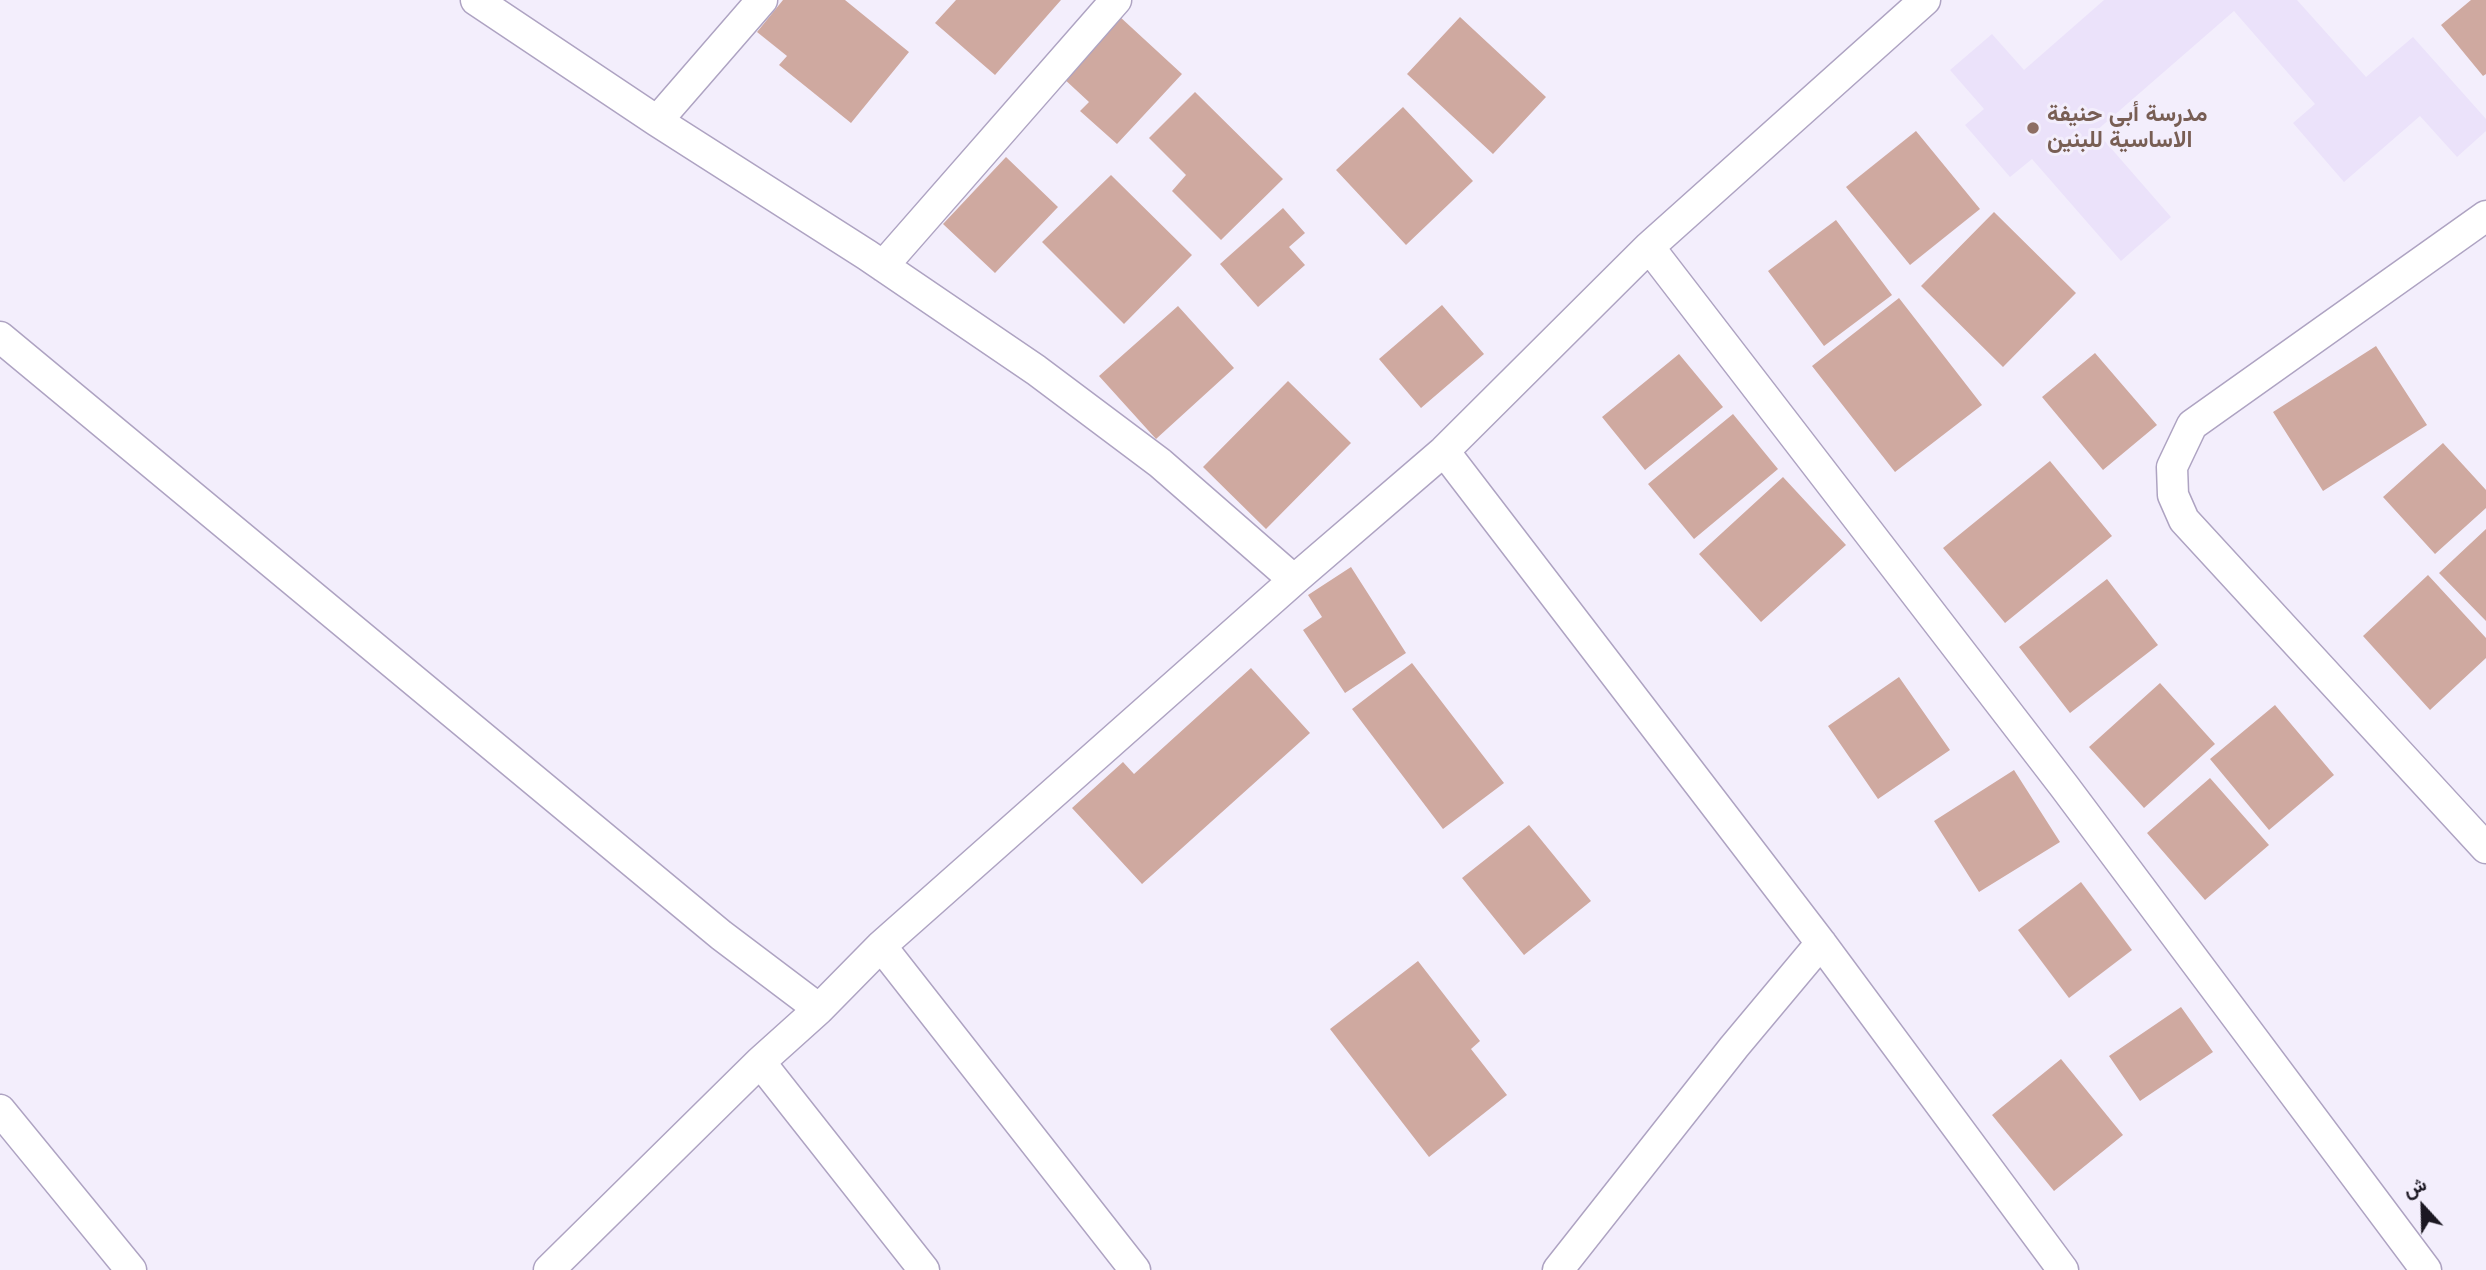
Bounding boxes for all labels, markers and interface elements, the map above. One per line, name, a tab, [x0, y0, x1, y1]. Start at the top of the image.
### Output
place label: مدرسة أبي حنيفة الاساسية للبنين	[2047, 101, 2208, 155]
marker: مدرسة أبي حنيفة الاساسية للبنين	[2025, 120, 2041, 136]
north arrow	[2388, 1172, 2458, 1242]
text: ش	[2400, 1173, 2429, 1201]

